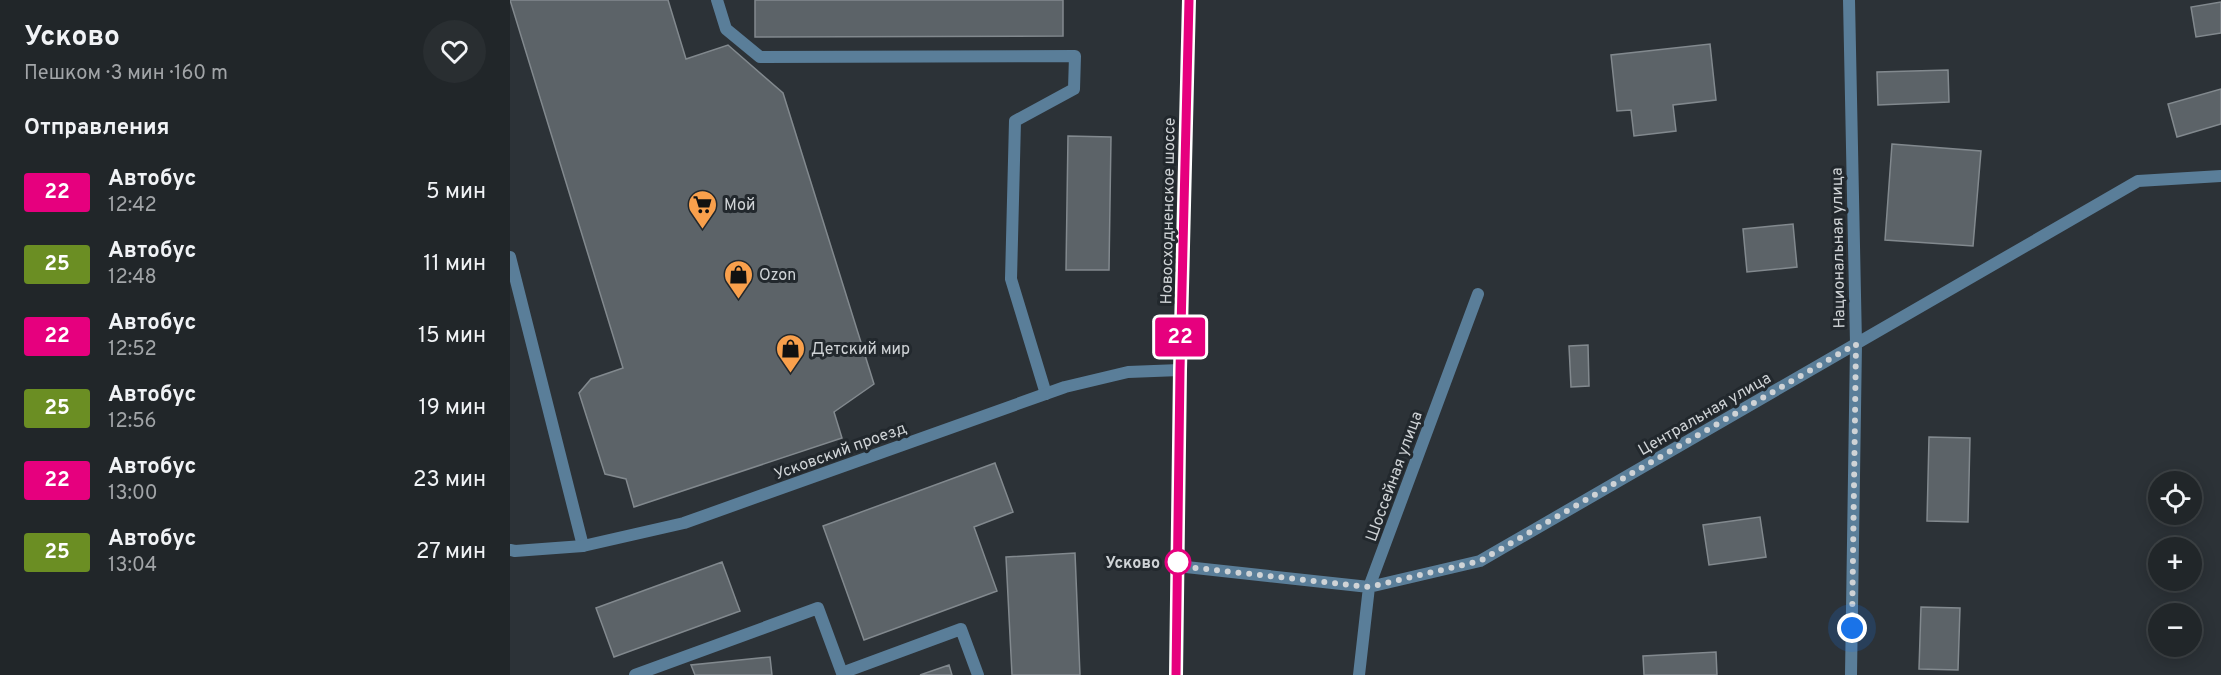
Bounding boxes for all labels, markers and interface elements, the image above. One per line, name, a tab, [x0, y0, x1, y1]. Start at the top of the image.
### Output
text: Усково	[24, 20, 120, 56]
button: heart	[423, 20, 486, 83]
text: Пешком · 3 мин · 160 m	[24, 61, 228, 87]
text: Отправления	[24, 115, 169, 142]
street label: Новосходненское шоссе	[1157, 117, 1181, 305]
text: Автобус	[108, 166, 196, 193]
street label: Национальная улица	[1828, 167, 1850, 329]
text: 22	[44, 179, 70, 206]
text: 5 мин	[426, 179, 486, 206]
supermarket icon: Мой	[687, 188, 719, 230]
text: 12:42	[108, 193, 157, 219]
place label: Мой	[724, 196, 755, 216]
text: Автобус	[108, 238, 196, 265]
text: 25	[44, 251, 70, 278]
text: 11 мин	[423, 251, 486, 278]
shop icon: Ozon	[722, 258, 754, 300]
text: 12:48	[108, 265, 157, 291]
place label: Ozon	[759, 266, 796, 286]
text: Автобус	[108, 310, 196, 337]
line badge: 22	[1153, 318, 1207, 356]
text: 22	[44, 323, 70, 350]
text: 15 мин	[418, 323, 486, 350]
text: 22	[1167, 324, 1193, 351]
shop icon: Детский мир	[774, 332, 806, 374]
text: 12:52	[108, 337, 157, 363]
place label: Детский мир	[811, 340, 910, 360]
street label: Центральная улица	[1635, 369, 1775, 461]
text: Автобус	[108, 382, 196, 409]
text: 25	[44, 395, 70, 422]
text: 19 мин	[418, 395, 486, 422]
text: 12:56	[108, 409, 157, 435]
street label: Шоссейная улица	[1362, 409, 1428, 544]
street label: Усковский проезд	[772, 419, 910, 485]
text: Автобус	[108, 454, 196, 481]
text: 22	[44, 467, 70, 494]
text: 23 мин	[413, 467, 486, 494]
map controls	[2148, 471, 2202, 657]
button: locate	[2148, 471, 2202, 525]
text: 13:00	[108, 481, 158, 507]
text: Автобус	[108, 526, 196, 553]
button: +	[2148, 537, 2202, 591]
text: 25	[44, 539, 70, 566]
text: 27 мин	[416, 539, 486, 566]
marker: Усково	[1165, 549, 1191, 575]
text: 13:04	[108, 553, 157, 579]
place label: Усково	[1105, 554, 1160, 574]
button: −	[2148, 603, 2202, 657]
your location	[1837, 613, 1867, 643]

